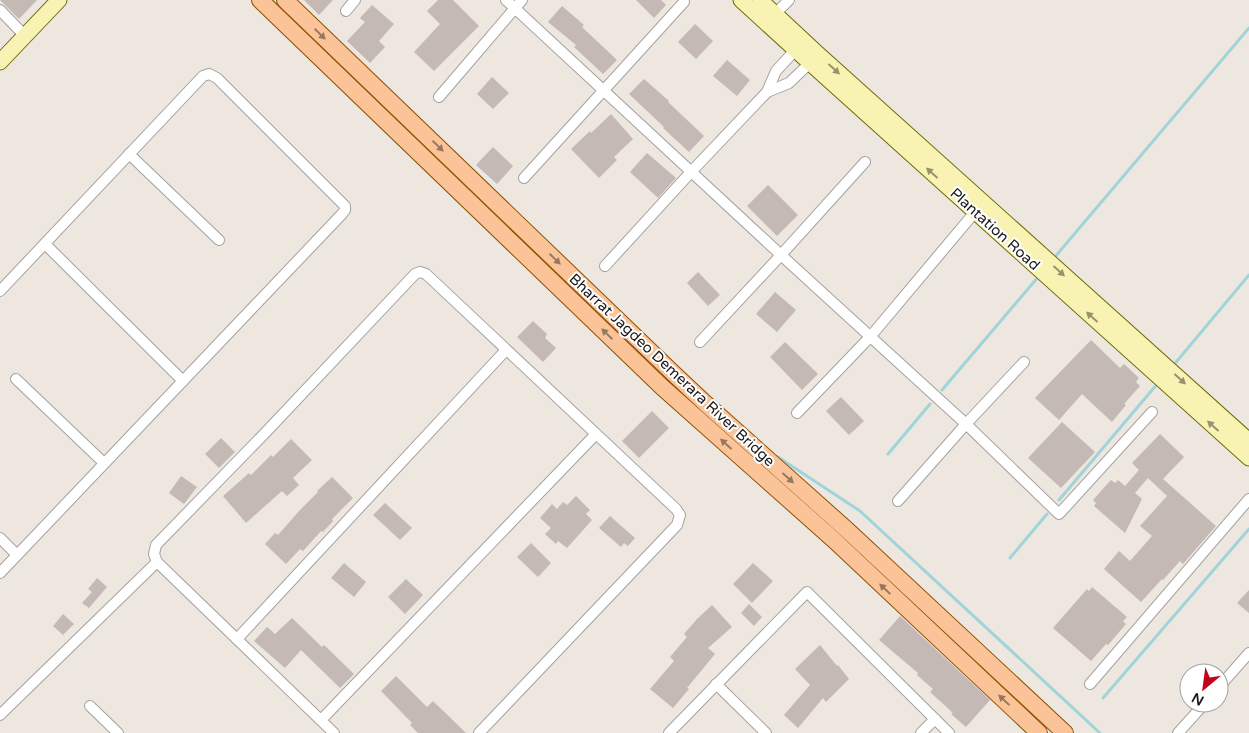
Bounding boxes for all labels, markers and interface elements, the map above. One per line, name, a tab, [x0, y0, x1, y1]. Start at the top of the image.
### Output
one-way arrow	[314, 28, 326, 40]
one-way arrow	[827, 63, 840, 74]
one-way arrow	[431, 140, 443, 152]
one-way arrow	[927, 167, 939, 179]
street label: Plantation Road	[946, 184, 1044, 274]
one-way arrow	[548, 253, 560, 265]
one-way arrow	[1053, 265, 1065, 277]
street label: Bharrat Jagdeo Demerara River Bridge	[565, 270, 779, 470]
one-way arrow	[1086, 311, 1098, 323]
one-way arrow	[601, 328, 613, 340]
one-way arrow	[1173, 374, 1186, 385]
one-way arrow	[1206, 420, 1219, 431]
one-way arrow	[719, 439, 732, 450]
one-way arrow	[782, 472, 795, 483]
one-way arrow	[880, 583, 892, 595]
north arrow	[1179, 663, 1229, 713]
text: N	[1189, 689, 1207, 709]
one-way arrow	[998, 694, 1010, 706]

